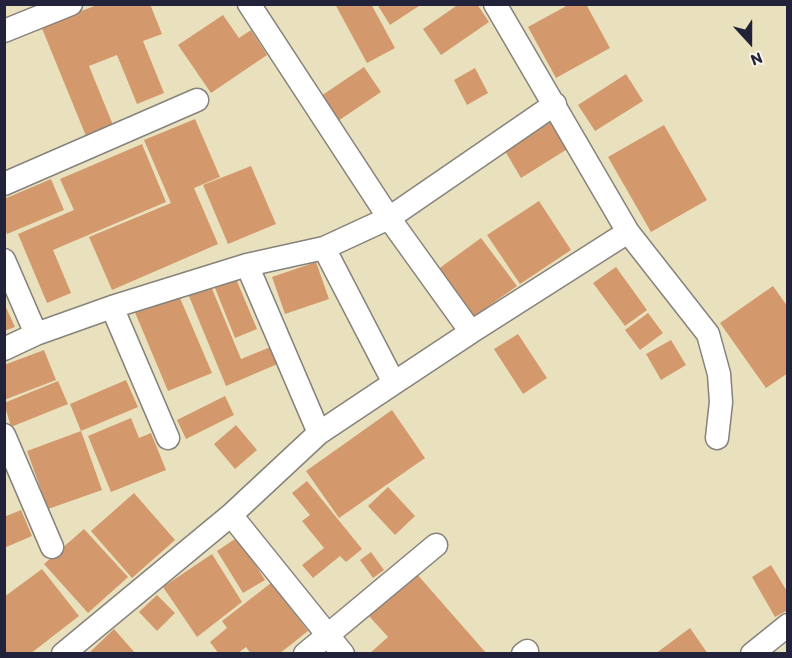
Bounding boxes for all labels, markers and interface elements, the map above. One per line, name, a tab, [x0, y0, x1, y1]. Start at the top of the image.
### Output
north arrow	[720, 12, 780, 72]
text: N	[748, 48, 765, 70]

